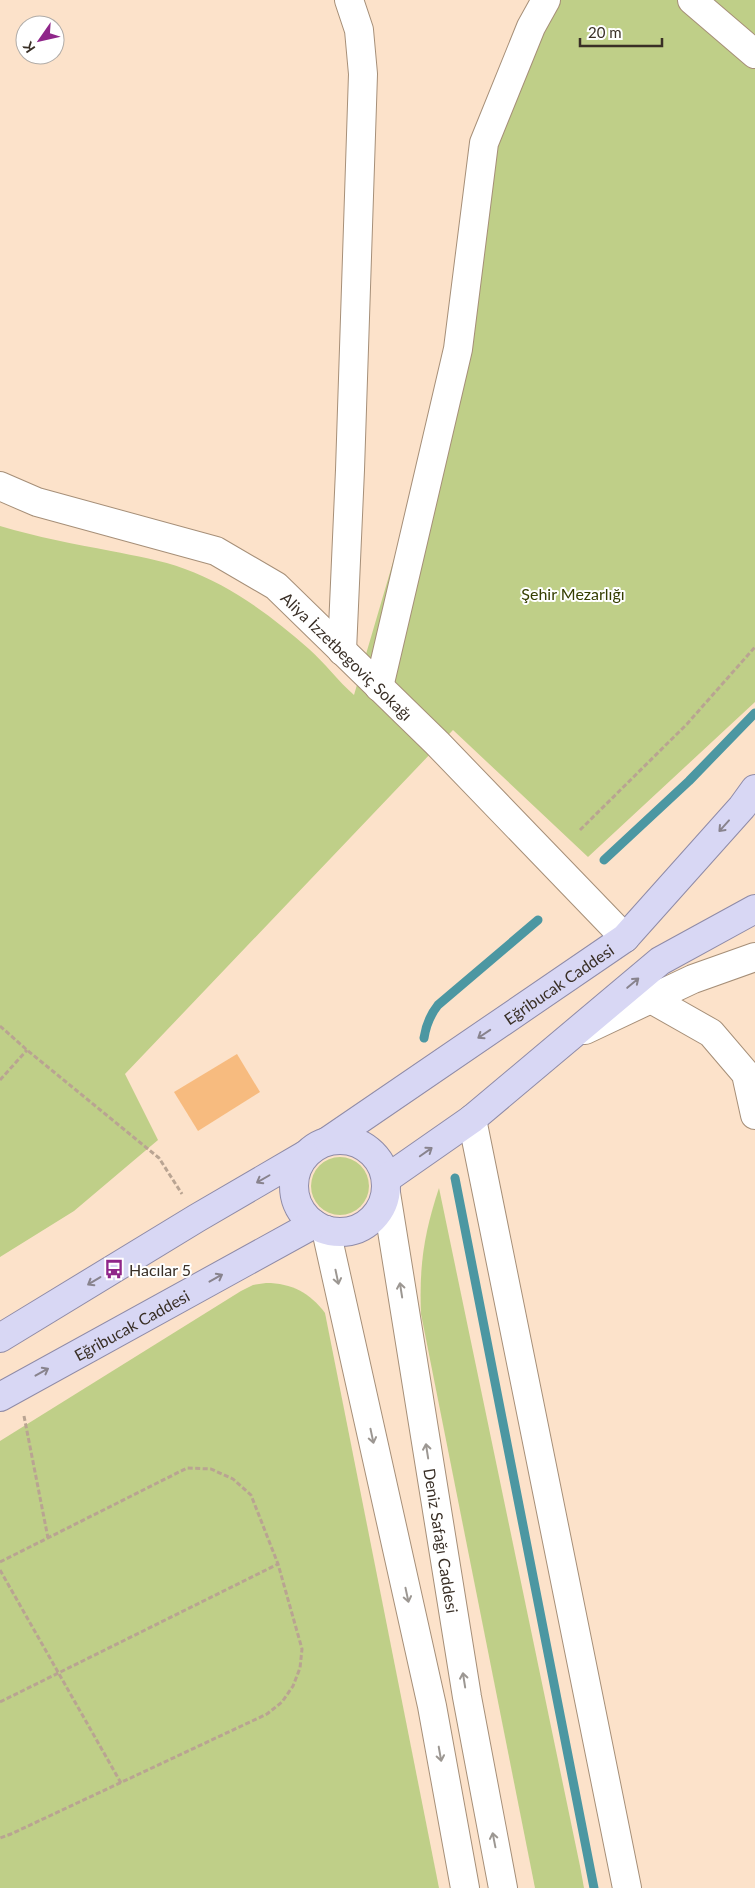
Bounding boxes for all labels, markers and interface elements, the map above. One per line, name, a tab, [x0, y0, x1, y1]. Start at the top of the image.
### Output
north arrow	[15, 15, 65, 65]
scale bar	[580, 15, 662, 47]
text: 20 m	[588, 23, 622, 41]
text: K	[19, 38, 39, 56]
park label: Şehir Mezarlığı	[521, 584, 625, 603]
street label: Aliya İzzetbegoviç Sokağı	[278, 587, 417, 724]
one-way arrow	[719, 820, 730, 833]
street label: Eğribucak Caddesi	[500, 939, 617, 1028]
one-way arrow	[627, 977, 640, 989]
one-way arrow	[477, 1029, 491, 1039]
one-way arrow	[419, 1147, 433, 1157]
one-way arrow	[257, 1175, 271, 1185]
bus stop icon: Hacılar 5	[103, 1258, 125, 1280]
place label: Hacılar 5	[129, 1260, 191, 1279]
one-way arrow	[333, 1269, 342, 1285]
one-way arrow	[208, 1273, 223, 1283]
one-way arrow	[87, 1276, 101, 1286]
one-way arrow	[396, 1283, 406, 1299]
street label: Eğribucak Caddesi	[70, 1285, 192, 1364]
one-way arrow	[35, 1367, 49, 1377]
one-way arrow	[368, 1428, 377, 1444]
one-way arrow	[422, 1443, 432, 1459]
street label: Deniz Safağı Caddesi	[421, 1467, 463, 1614]
one-way arrow	[403, 1586, 412, 1602]
one-way arrow	[459, 1673, 469, 1689]
one-way arrow	[436, 1745, 446, 1761]
one-way arrow	[489, 1832, 498, 1848]

